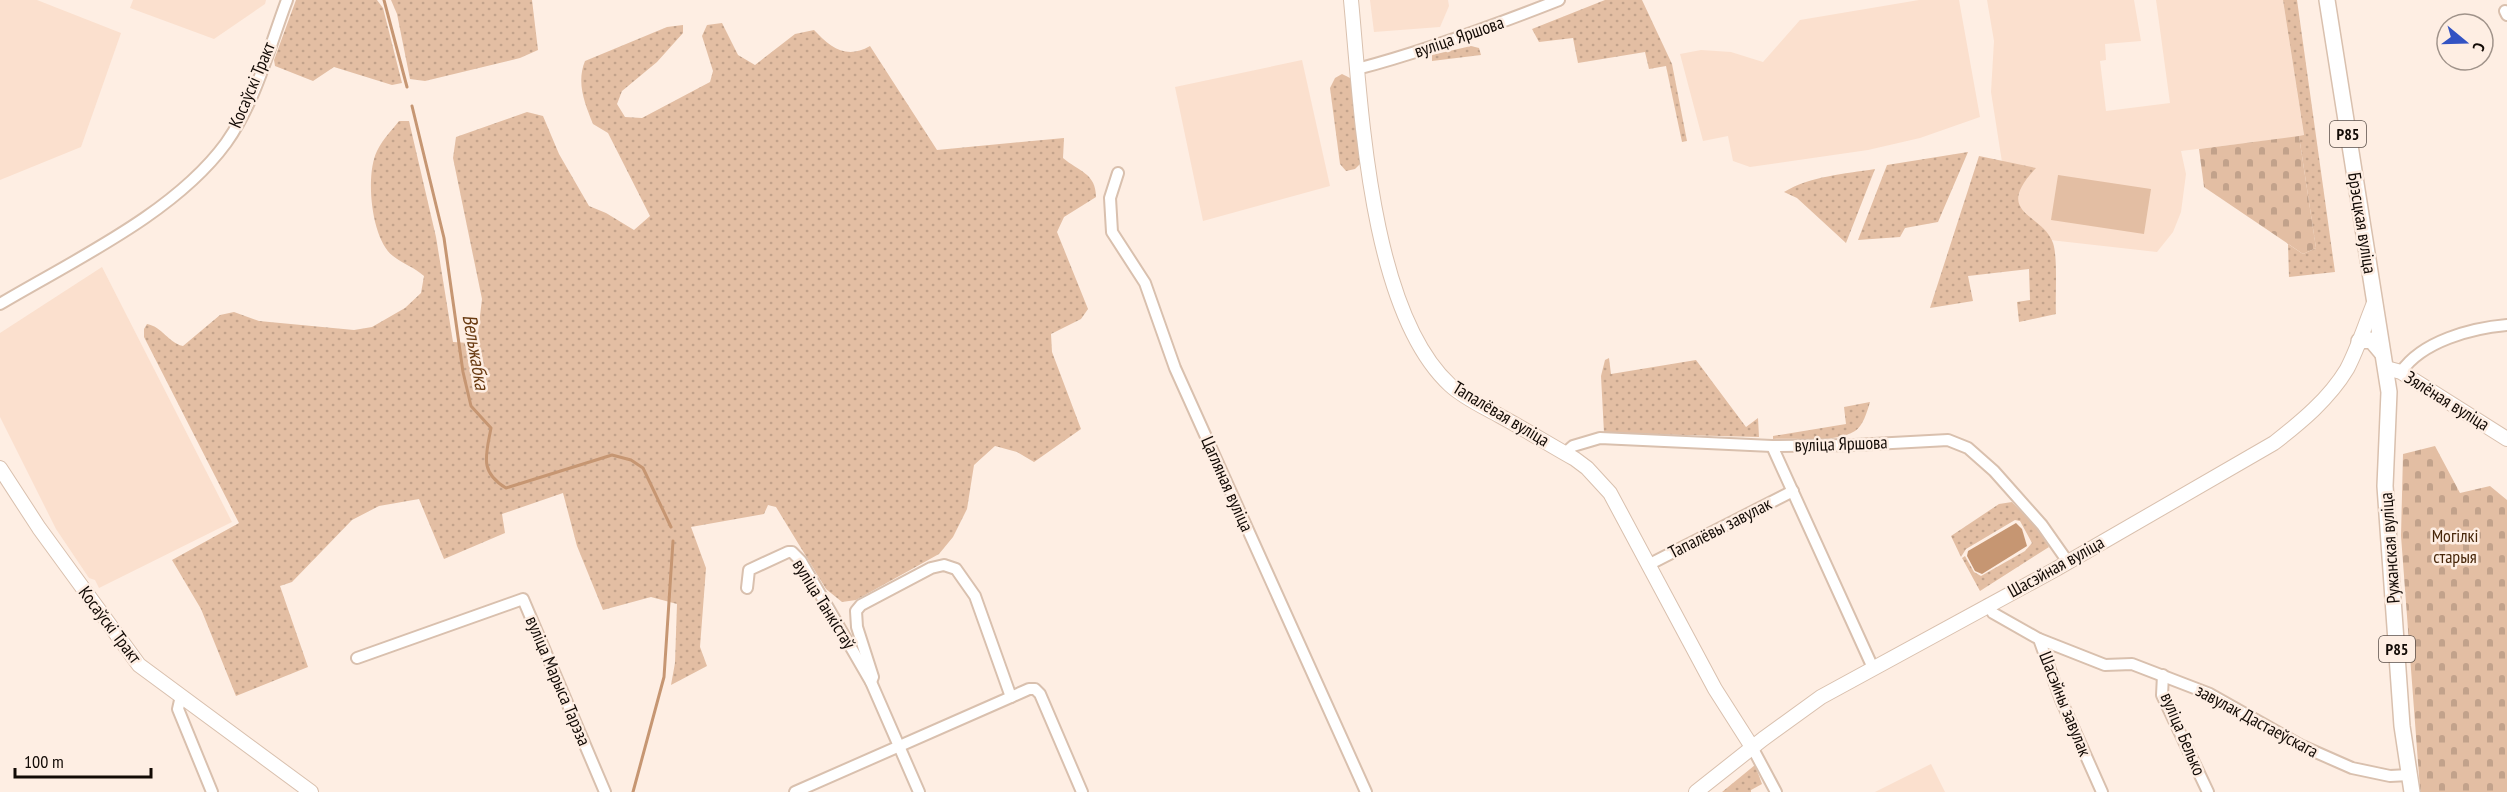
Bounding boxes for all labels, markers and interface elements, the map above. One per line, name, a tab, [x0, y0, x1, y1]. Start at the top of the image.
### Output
street label: вуліца Яршова	[1411, 11, 1507, 63]
north arrow	[2435, 12, 2495, 72]
street label: Косаўскі Тракт	[223, 38, 280, 131]
text: С	[2468, 40, 2490, 54]
road number: Р85	[2330, 121, 2366, 147]
street label: Брэсцкая вуліца	[2343, 171, 2382, 275]
water label: Вельжабка	[457, 312, 496, 393]
street label: Зялёная вуліца	[2401, 366, 2494, 436]
street label: Тапалёвая вуліца	[1449, 376, 1554, 451]
street label: вуліца Яршова	[1794, 430, 1888, 457]
street label: Цагляная вуліца	[1196, 432, 1259, 535]
street label: Тапалёвы завулак	[1664, 492, 1775, 563]
street label: Ружанская вуліца	[2374, 492, 2405, 604]
park label: Могілкі старыя	[2432, 524, 2478, 568]
street label: Шасэйная вуліца	[2003, 531, 2108, 603]
street label: вуліца Танкістаў	[788, 554, 861, 653]
street label: Косаўскі Тракт	[74, 581, 147, 668]
street label: вуліца Марыса Тарэза	[521, 612, 596, 749]
road number: Р85	[2379, 636, 2415, 662]
street label: Шасэйны завулак	[2034, 648, 2097, 760]
street label: завулак Дастаеўскага	[2192, 679, 2322, 762]
street label: вуліца Белько	[2156, 689, 2211, 779]
scale bar	[15, 741, 152, 779]
text: 100 m	[24, 750, 64, 773]

